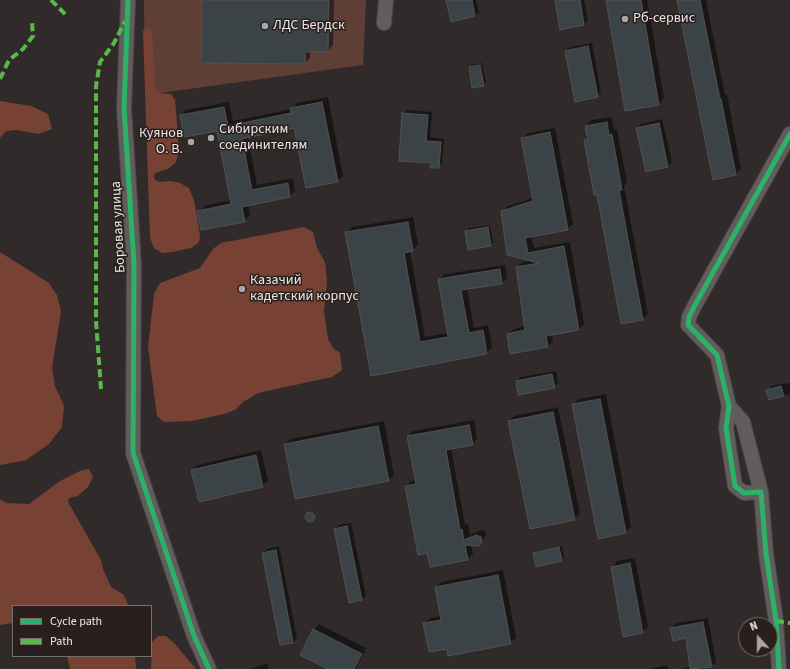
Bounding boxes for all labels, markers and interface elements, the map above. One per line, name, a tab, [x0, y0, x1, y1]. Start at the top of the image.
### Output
place label: Рб-сервис	[633, 11, 695, 27]
marker: Рб-сервис	[620, 14, 630, 24]
place label: ЛДС Бердск	[273, 18, 345, 34]
marker: ЛДС Бердск	[260, 21, 270, 31]
place label: Сибирским соединителям	[219, 122, 307, 154]
place label: Куянов О. В.	[139, 126, 183, 158]
marker: Сибирским соединителям	[206, 133, 216, 143]
marker: Куянов О. В.	[186, 137, 196, 147]
street label: Боровая улица	[108, 181, 130, 273]
place label: Казачий кадетский корпус	[250, 273, 359, 306]
marker: Казачий кадетский корпус	[237, 284, 247, 294]
legend	[12, 605, 152, 657]
text: Cycle path	[50, 613, 102, 630]
north arrow	[738, 617, 778, 657]
text: N	[748, 618, 760, 635]
text: Path	[50, 633, 73, 650]

